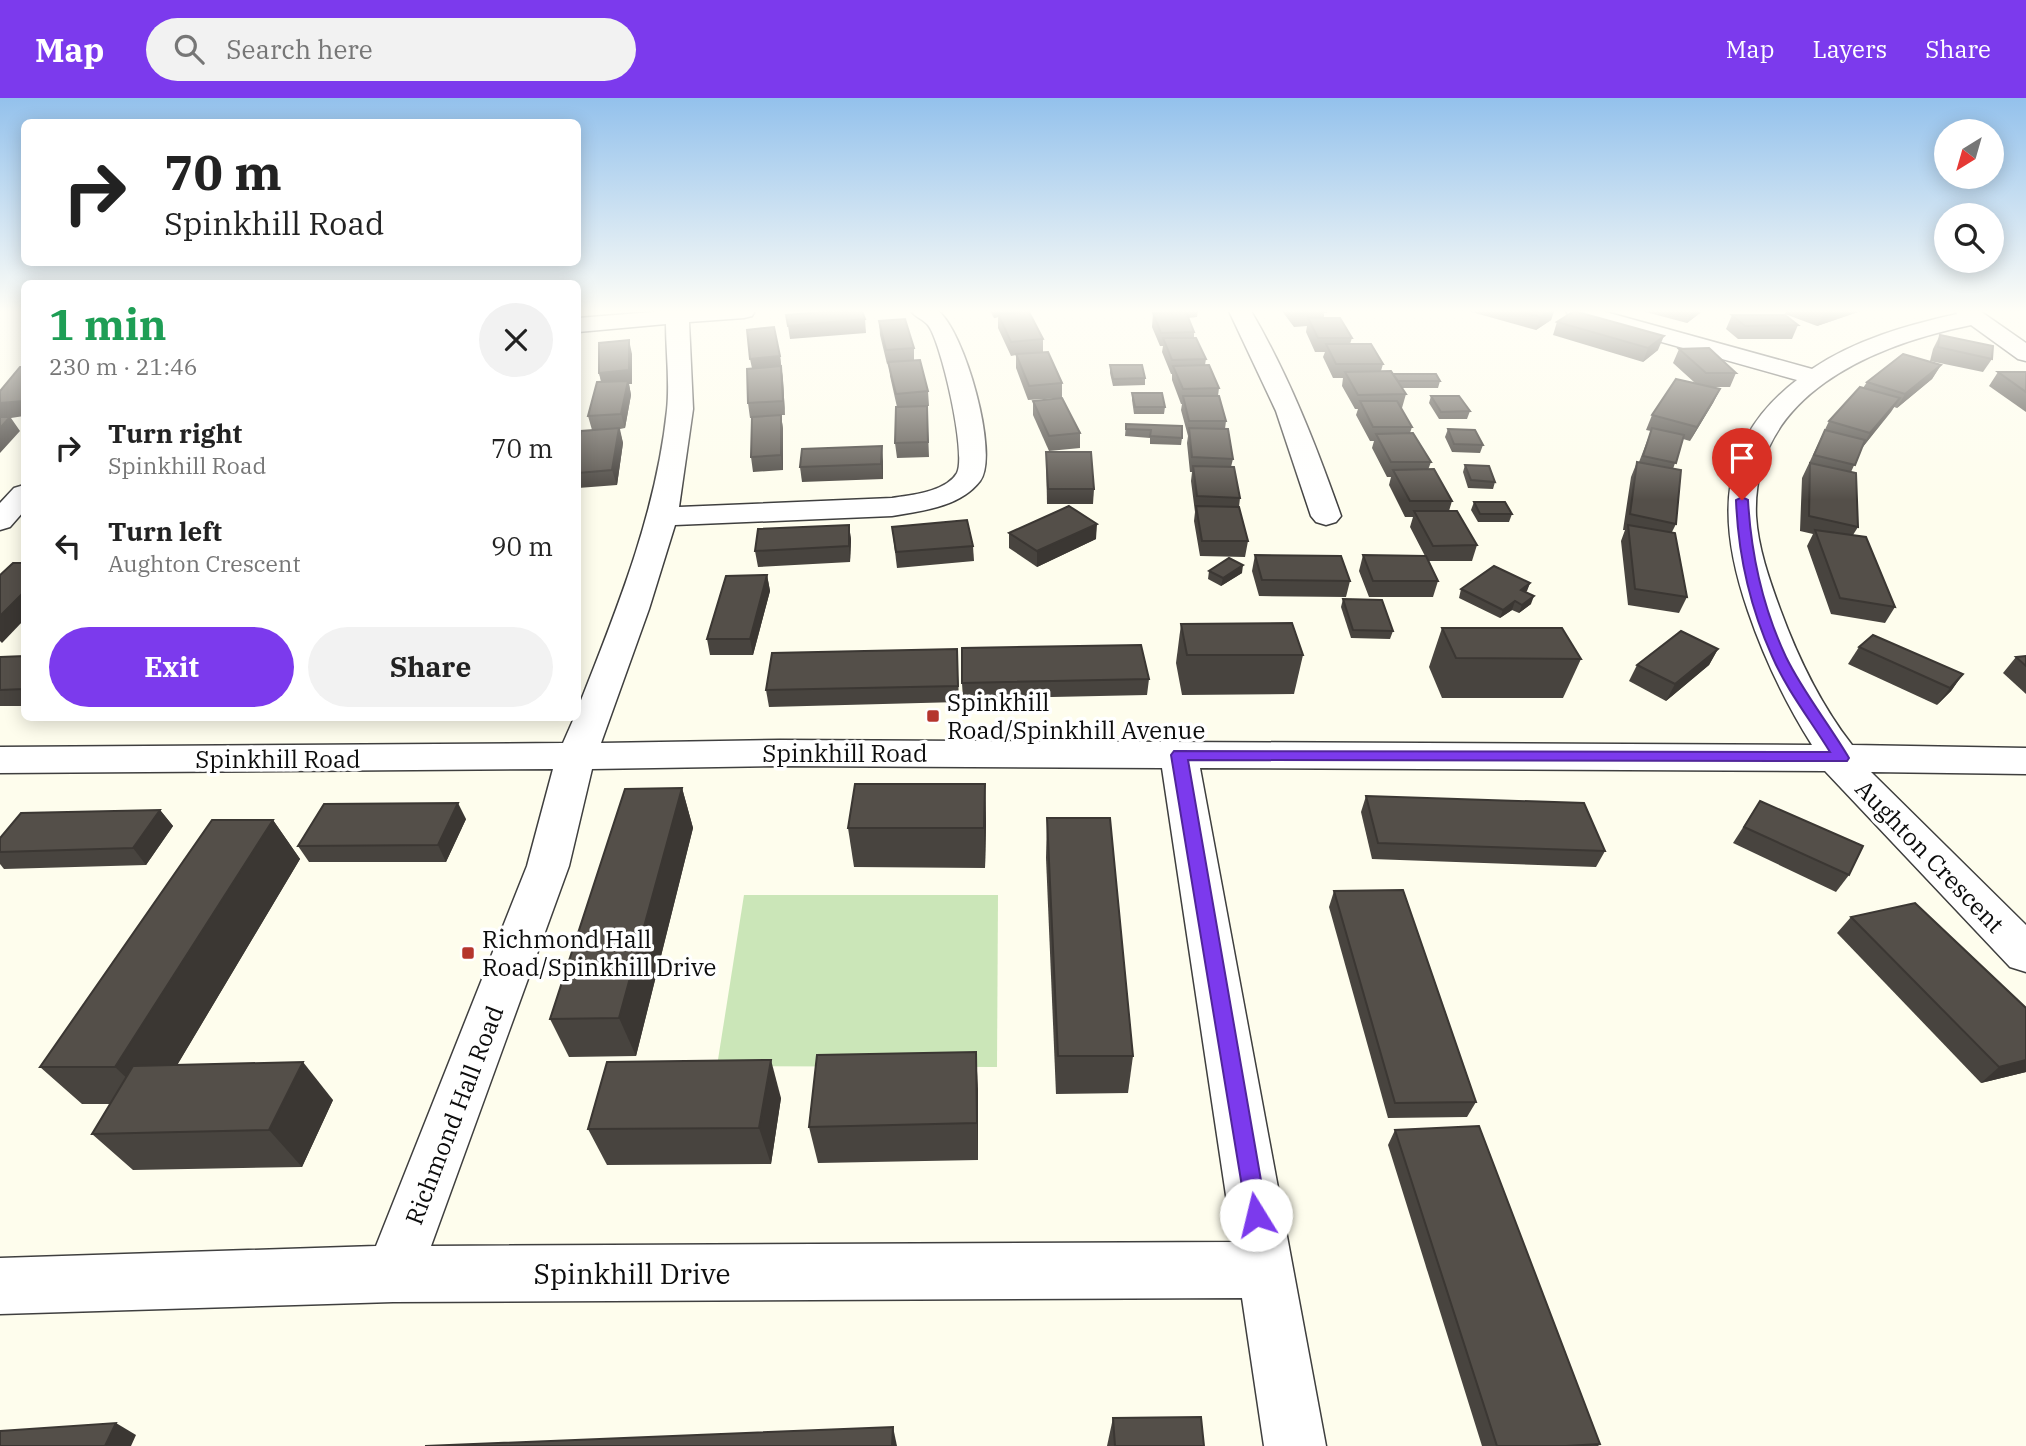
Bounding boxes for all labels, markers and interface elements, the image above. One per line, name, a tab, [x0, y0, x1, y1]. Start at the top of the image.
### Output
search box	[146, 18, 636, 81]
text: Map	[35, 28, 104, 71]
icon: search	[170, 30, 208, 68]
text: Search here	[226, 32, 373, 66]
text: Map	[1726, 33, 1774, 65]
text: Layers	[1812, 33, 1887, 65]
text: Share	[1925, 33, 1991, 65]
north arrow	[1934, 119, 2004, 189]
map controls	[1934, 119, 2004, 273]
text: 70 m	[164, 140, 282, 203]
icon: right	[49, 147, 140, 238]
text: Spinkhill Road	[164, 202, 384, 244]
button: search	[1934, 203, 2004, 273]
text: 1 min	[49, 297, 167, 352]
button: close	[479, 303, 553, 377]
text: 230 m · 21:46	[49, 351, 198, 381]
text: Turn right	[108, 416, 242, 450]
pin	[1712, 428, 1772, 500]
icon: right	[49, 429, 87, 467]
text: 70 m	[491, 431, 553, 465]
icon: arrive	[1723, 439, 1761, 477]
text: Spinkhill Road	[108, 450, 266, 480]
text: Turn left	[108, 514, 222, 548]
icon: left	[49, 527, 87, 565]
text: 90 m	[491, 529, 553, 563]
text: Aughton Crescent	[108, 548, 301, 578]
button: Exit	[49, 627, 294, 707]
button: Share	[308, 627, 553, 707]
place label: Spinkhill Road/Spinkhill Avenue	[947, 686, 1205, 746]
marker: Spinkhill Road/Spinkhill Avenue	[925, 708, 941, 724]
street label: Spinkhill Road	[762, 737, 928, 769]
street label: Spinkhill Road	[195, 743, 361, 775]
street label: Aughton Crescent	[1849, 773, 2011, 939]
place label: Richmond Hall Road/Spinkhill Drive	[482, 923, 716, 983]
marker: Richmond Hall Road/Spinkhill Drive	[460, 945, 476, 961]
street label: Richmond Hall Road	[397, 1001, 511, 1229]
position arrow	[1219, 1178, 1293, 1252]
street label: Spinkhill Drive	[534, 1255, 730, 1292]

